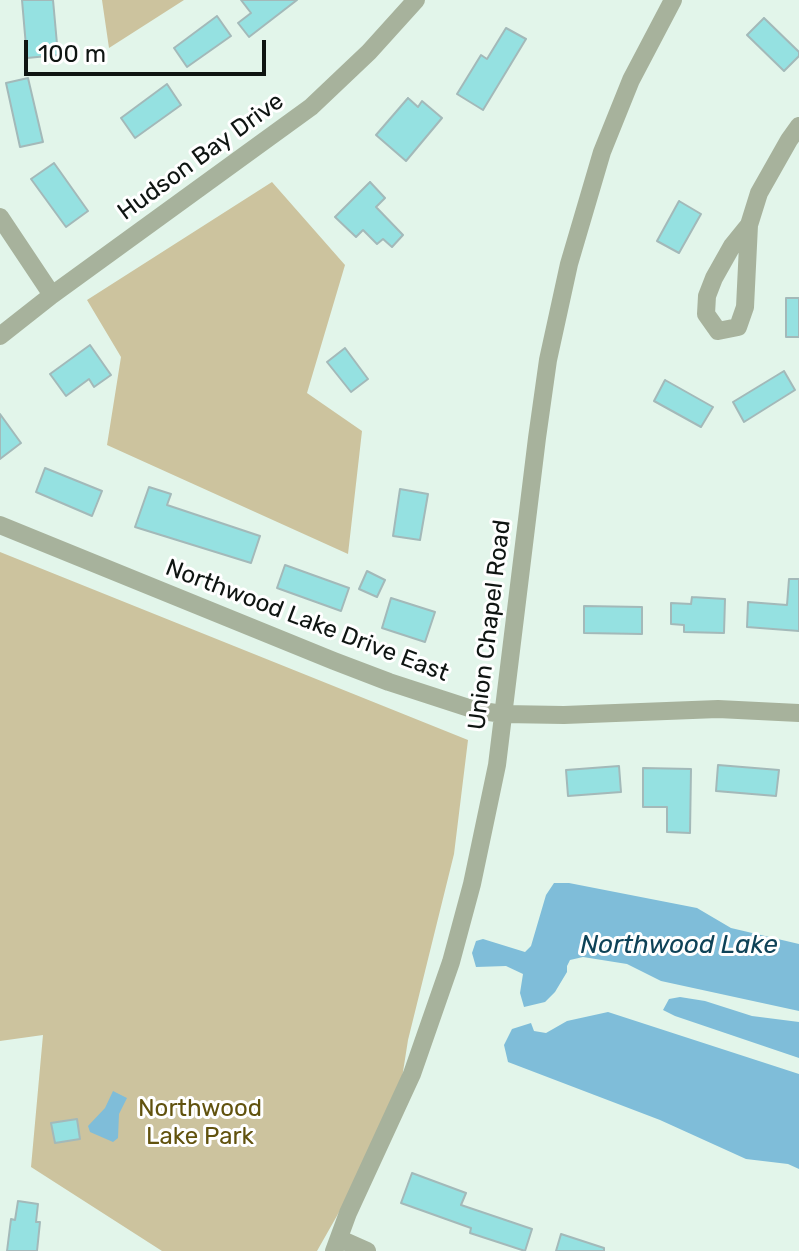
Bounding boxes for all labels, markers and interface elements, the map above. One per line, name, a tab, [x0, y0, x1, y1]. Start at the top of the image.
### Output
scale bar	[28, 24, 270, 74]
text: 100 m	[38, 40, 106, 68]
street label: Hudson Bay Drive	[112, 87, 290, 227]
street label: Union Chapel Road	[463, 518, 517, 732]
street label: Northwood Lake Drive East	[161, 554, 453, 688]
water label: Northwood Lake	[580, 929, 778, 961]
park label: Northwood Lake Park	[138, 1095, 262, 1151]

